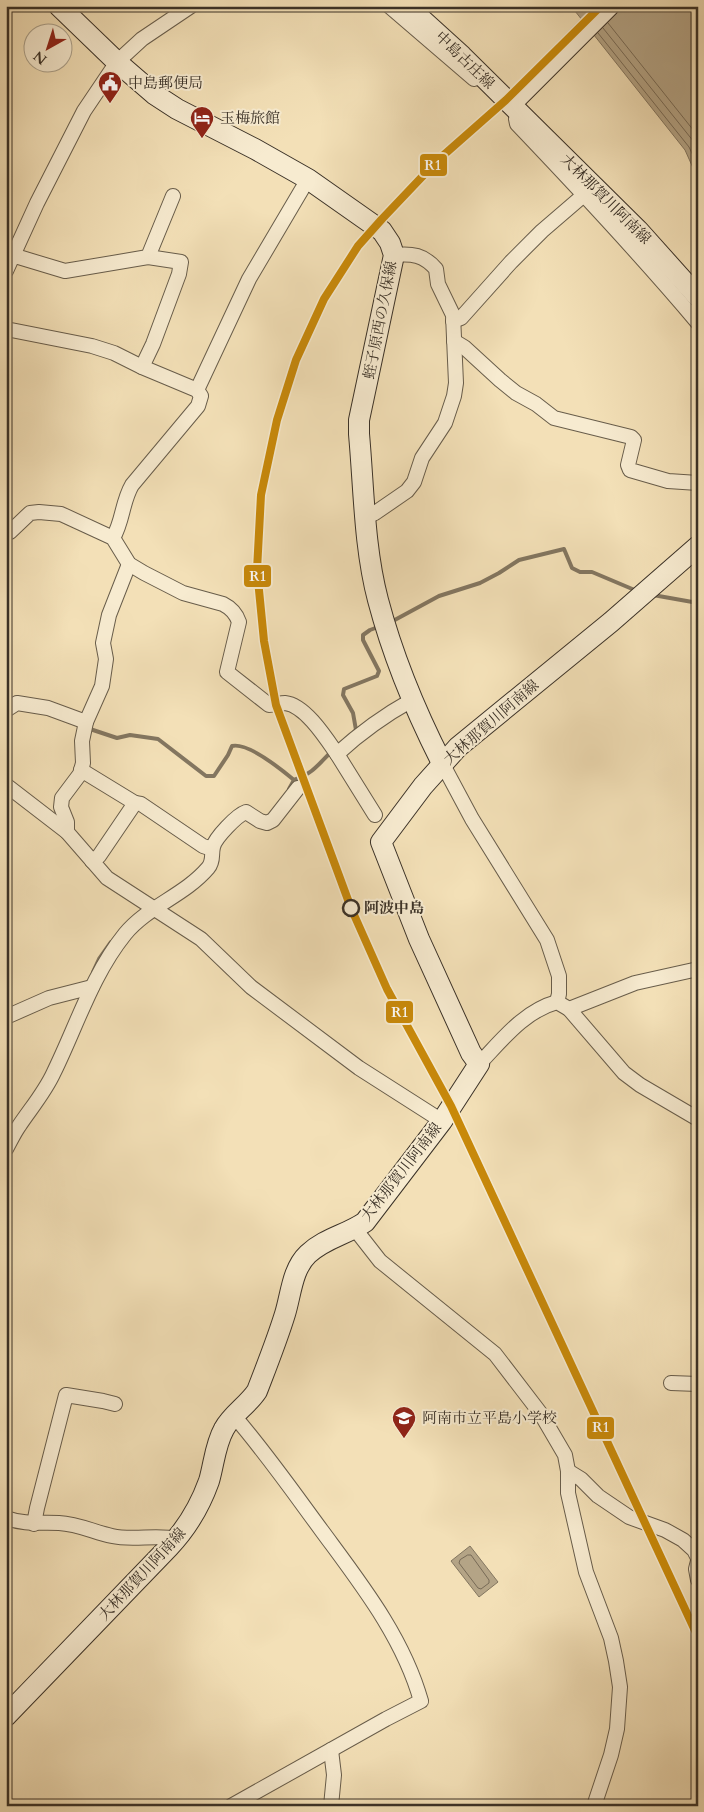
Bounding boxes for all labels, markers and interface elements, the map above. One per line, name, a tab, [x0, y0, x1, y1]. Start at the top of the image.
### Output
north arrow	[22, 22, 72, 72]
street label: 中島古庄線	[431, 27, 499, 93]
text: N	[29, 47, 51, 69]
public building icon: 中島郵便局	[97, 70, 123, 104]
place label: 中島郵便局	[128, 73, 203, 93]
hotel icon: 玉梅旅館	[189, 105, 215, 139]
place label: 玉梅旅館	[220, 108, 280, 128]
street label: 大林那賀川阿南線	[556, 149, 656, 249]
line badge: R1	[419, 153, 448, 177]
text: R1	[424, 156, 442, 175]
street label: 蛭子原西の久保線	[359, 259, 401, 381]
line badge: R1	[243, 564, 272, 588]
text: R1	[249, 567, 267, 586]
street label: 大林那賀川阿南線	[439, 675, 543, 769]
place label: 阿波中島	[364, 898, 424, 918]
marker: 阿波中島	[342, 899, 360, 917]
line badge: R1	[385, 1000, 414, 1024]
text: R1	[391, 1003, 409, 1022]
street label: 大林那賀川阿南線	[356, 1119, 446, 1225]
school or university icon: 阿南市立平島小学校	[391, 1405, 417, 1439]
place label: 阿南市立平島小学校	[422, 1408, 557, 1428]
line badge: R1	[586, 1416, 615, 1440]
text: R1	[592, 1418, 610, 1437]
street label: 大林那賀川阿南線	[94, 1523, 190, 1625]

